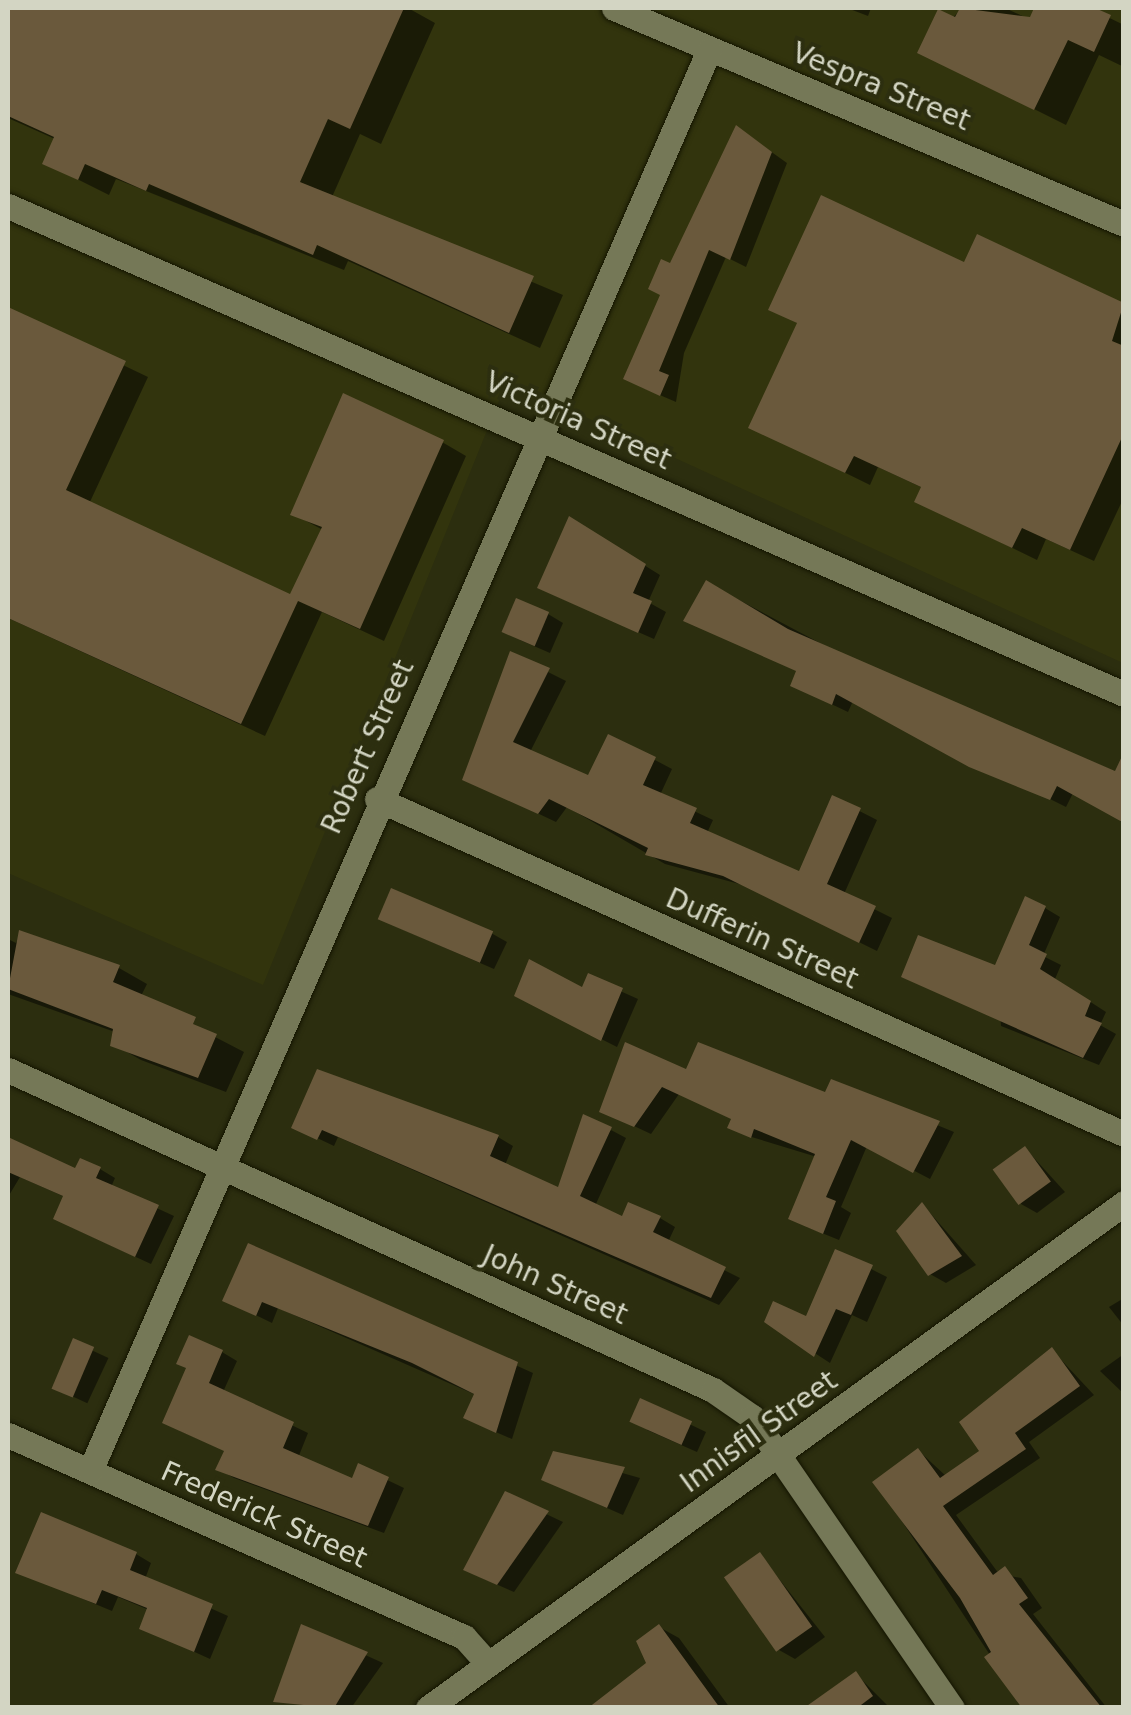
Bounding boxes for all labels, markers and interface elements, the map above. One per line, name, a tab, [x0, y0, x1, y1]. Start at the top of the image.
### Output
street label: Vespra Street	[787, 36, 975, 138]
street label: Victoria Street	[480, 365, 676, 477]
street label: Robert Street	[315, 655, 421, 839]
street label: Dufferin Street	[661, 882, 863, 996]
street label: John Street	[477, 1238, 633, 1332]
street label: Innisfil Street	[674, 1364, 844, 1500]
street label: Frederick Street	[156, 1454, 372, 1576]

